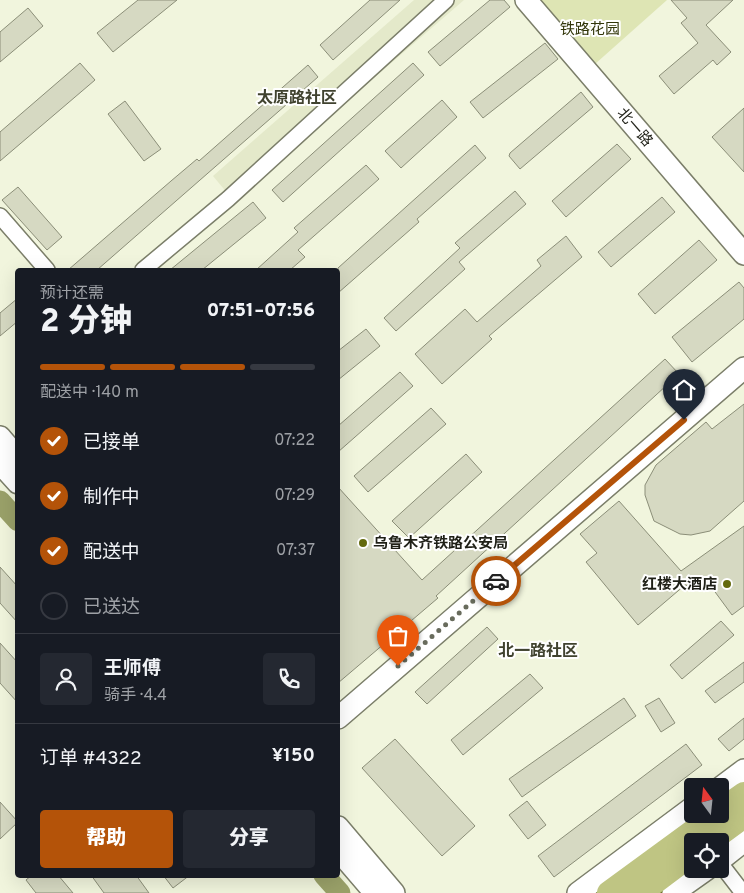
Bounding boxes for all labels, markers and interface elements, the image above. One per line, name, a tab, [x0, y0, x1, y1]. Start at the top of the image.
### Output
park label: 铁路花园	[560, 21, 620, 40]
district label: 太原路社区	[257, 88, 337, 109]
street label: 北一路	[612, 104, 657, 151]
text: 预计还需	[40, 284, 104, 304]
text: 07:51–07:56	[207, 299, 315, 323]
text: 2 分钟	[40, 303, 132, 343]
pin	[663, 369, 705, 420]
icon: home	[670, 376, 698, 404]
text: 配送中 · 140 m	[40, 383, 139, 403]
icon: check	[40, 427, 68, 455]
text: 已接单	[83, 431, 140, 455]
text: 07:22	[274, 431, 315, 451]
icon: check	[40, 482, 68, 510]
text: 制作中	[83, 486, 140, 510]
text: 07:29	[275, 486, 315, 506]
place label: 乌鲁木齐铁路公安局	[373, 534, 508, 554]
icon: check	[40, 537, 68, 565]
marker: 乌鲁木齐铁路公安局	[357, 537, 369, 549]
text: 配送中	[83, 541, 140, 565]
text: 07:37	[276, 541, 315, 561]
courier	[471, 556, 521, 606]
icon: car	[482, 567, 510, 595]
place label: 红楼大酒店	[642, 576, 717, 595]
marker: 红楼大酒店	[721, 578, 733, 590]
text: 已送达	[83, 596, 140, 620]
pin	[377, 615, 419, 666]
icon: bag	[384, 622, 412, 650]
district label: 北一路社区	[498, 641, 578, 662]
button: person	[40, 653, 92, 705]
button: phone	[263, 653, 315, 705]
text: 王师傅	[104, 657, 161, 681]
text: 骑手 · 4.4	[104, 686, 167, 706]
text: ¥150	[272, 744, 315, 768]
text: 订单 #4322	[40, 747, 142, 771]
north arrow	[684, 778, 729, 822]
map controls	[684, 778, 729, 878]
button: 帮助	[40, 810, 173, 868]
button: 分享	[183, 810, 315, 868]
button: locate	[684, 833, 729, 878]

